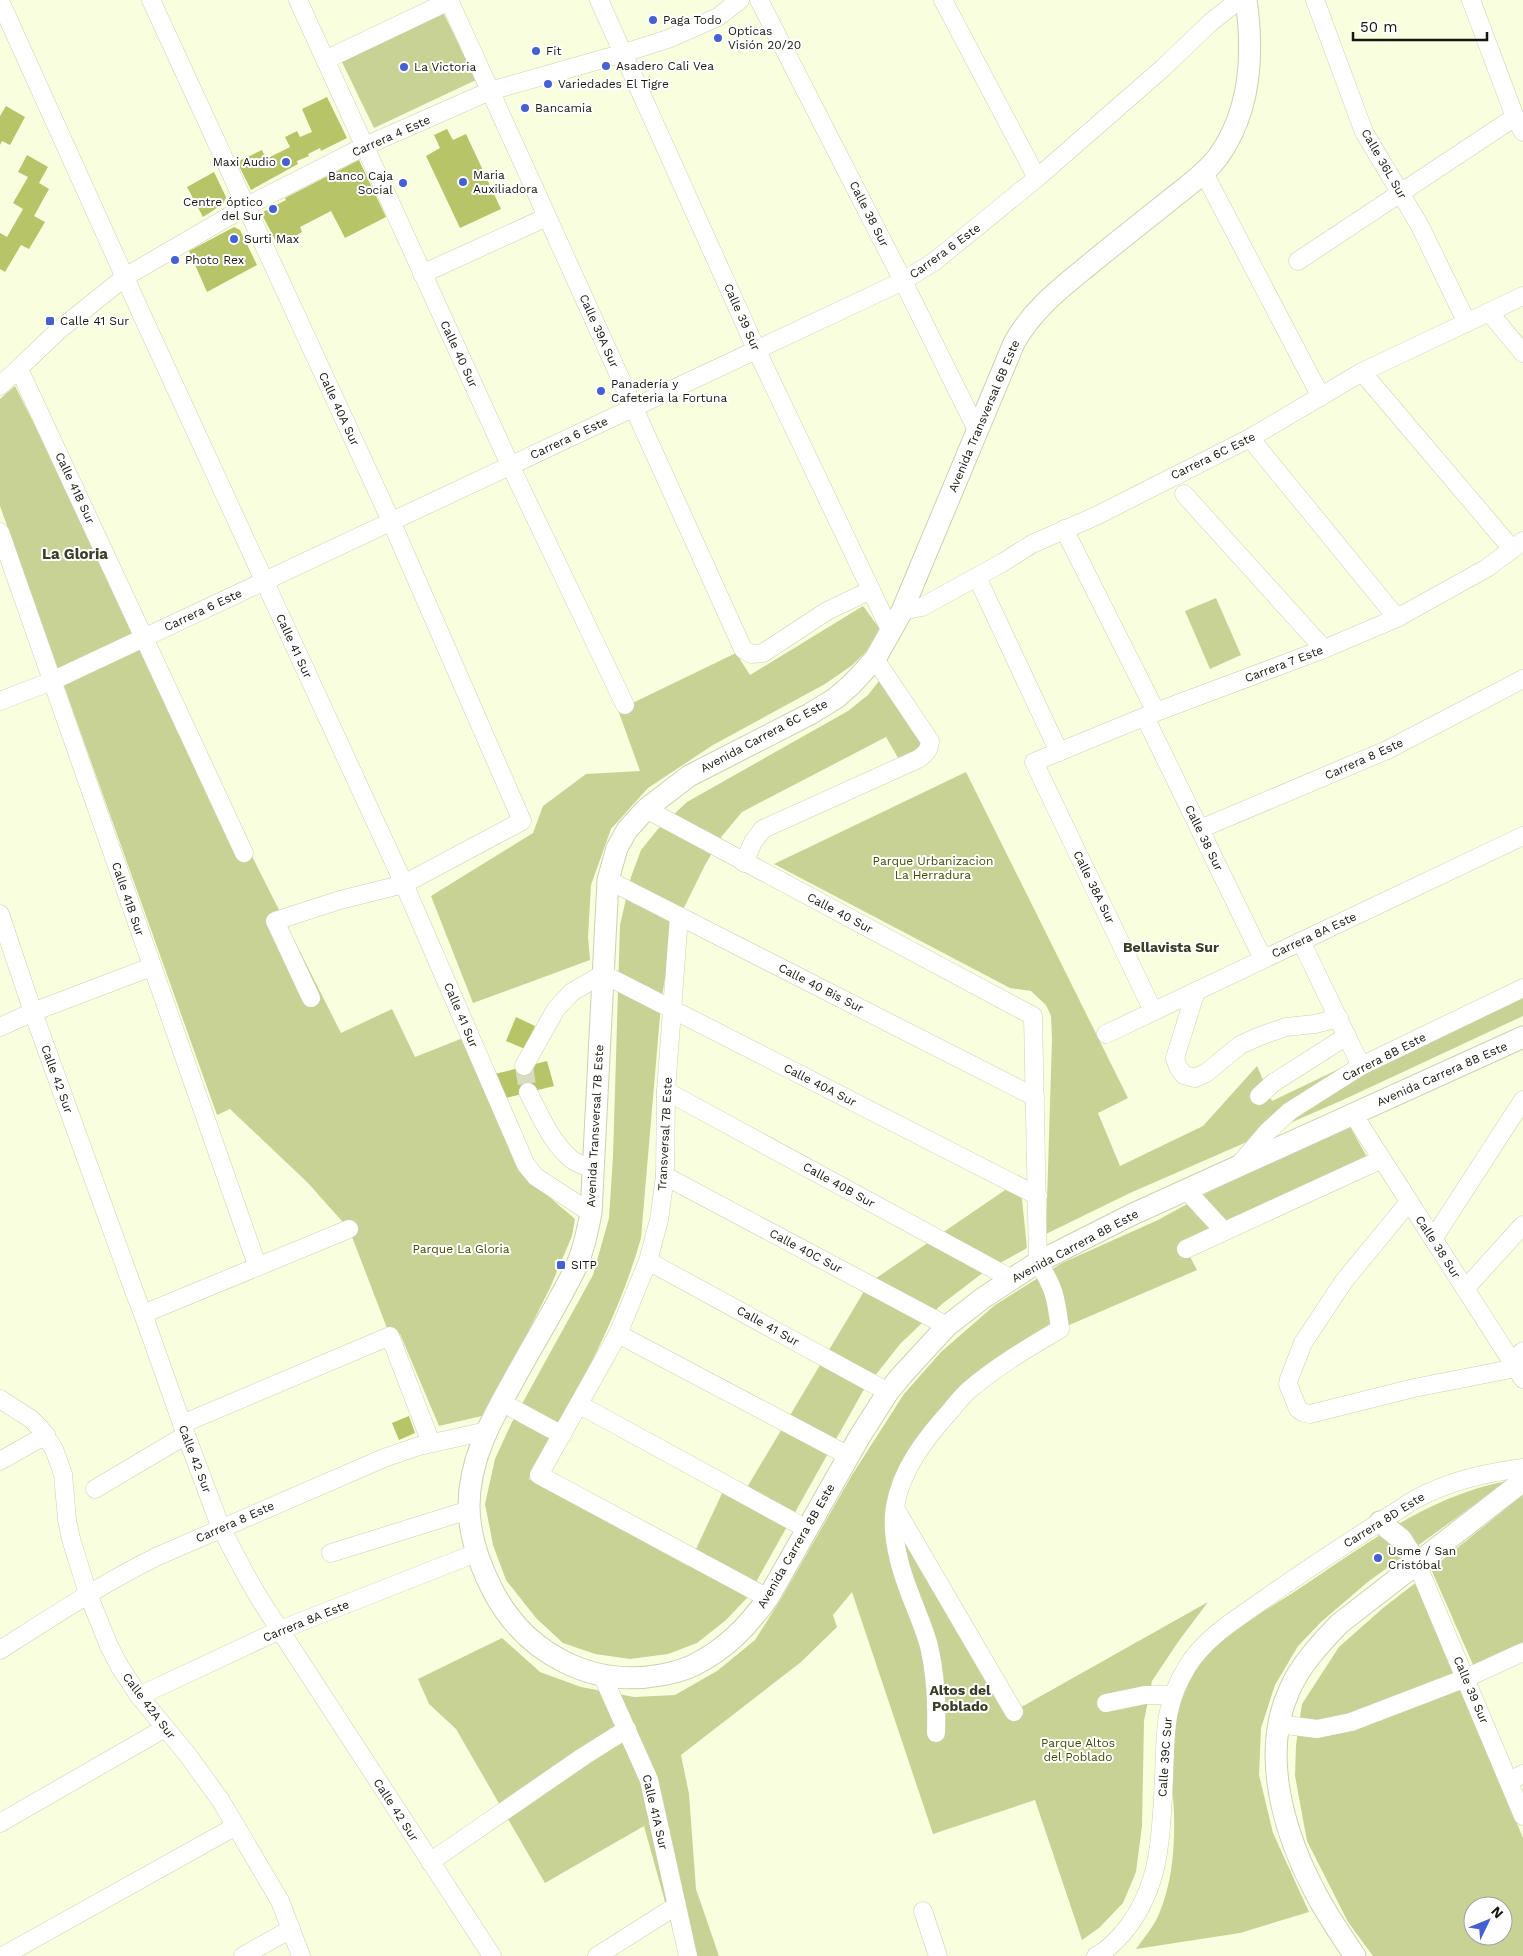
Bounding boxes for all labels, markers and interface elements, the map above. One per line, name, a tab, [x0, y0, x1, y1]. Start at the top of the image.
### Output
scale bar	[1353, 10, 1487, 42]
place label: Paga Todo	[663, 13, 722, 27]
marker: Paga Todo	[647, 14, 659, 26]
text: 50 m	[1360, 18, 1397, 36]
place label: Opticas Visión 20/20	[728, 24, 801, 52]
marker: Opticas Visión 20/20	[712, 32, 724, 44]
place label: Fit	[546, 44, 562, 58]
marker: Fit	[530, 45, 542, 57]
place label: Asadero Cali Vea	[616, 59, 714, 73]
place label: La Victoria	[414, 60, 476, 74]
marker: Asadero Cali Vea	[600, 60, 612, 72]
marker: La Victoria	[398, 61, 410, 73]
place label: Variedades El Tigre	[558, 77, 669, 91]
marker: Variedades El Tigre	[542, 78, 554, 90]
place label: Bancamia	[535, 101, 592, 115]
marker: Bancamia	[519, 102, 531, 114]
street label: Carrera 4 Este	[350, 112, 432, 160]
street label: Calle 36L Sur	[1358, 126, 1410, 202]
place label: Maxi Audio	[213, 155, 276, 169]
marker: Maxi Audio	[280, 156, 292, 168]
place label: Maria Auxiliadora	[473, 168, 538, 196]
place label: Banco Caja Social	[328, 169, 393, 197]
marker: Maria Auxiliadora	[457, 176, 469, 188]
marker: Banco Caja Social	[397, 177, 409, 189]
street label: Calle 38 Sur	[846, 179, 892, 249]
place label: Centre óptico del Sur	[183, 195, 263, 223]
marker: Centre óptico del Sur	[267, 203, 279, 215]
street label: Carrera 6 Este	[907, 221, 983, 281]
place label: Surti Max	[244, 232, 299, 246]
marker: Surti Max	[228, 233, 240, 245]
place label: Photo Rex	[185, 253, 244, 267]
marker: Photo Rex	[169, 254, 181, 266]
street label: Calle 39 Sur	[721, 281, 763, 353]
street label: Calle 39A Sur	[577, 292, 622, 370]
place label: Calle 41 Sur	[60, 314, 129, 328]
marker: Calle 41 Sur	[44, 315, 56, 327]
street label: Calle 40 Sur	[437, 318, 481, 390]
street label: Avenida Transversal 6B Este	[946, 338, 1023, 494]
street label: Calle 40A Sur	[316, 370, 362, 448]
place label: Panadería y Cafeteria la Fortuna	[611, 377, 727, 405]
marker: Panadería y Cafeteria la Fortuna	[595, 385, 607, 397]
street label: Carrera 6 Este	[528, 414, 610, 462]
street label: Carrera 6C Este	[1168, 429, 1258, 483]
street label: Calle 41B Sur	[52, 450, 98, 526]
district label: La Gloria	[42, 545, 108, 563]
street label: Carrera 6 Este	[162, 586, 244, 634]
street label: Calle 41 Sur	[273, 612, 315, 680]
street label: Carrera 7 Este	[1243, 643, 1325, 685]
street label: Avenida Carrera 6C Este	[698, 696, 830, 775]
street label: Carrera 8 Este	[1323, 735, 1405, 783]
street label: Calle 38 Sur	[1182, 803, 1226, 873]
street label: Calle 38A Sur	[1070, 848, 1118, 926]
park label: Parque Urbanizacion La Herradura	[873, 854, 993, 882]
street label: Calle 41B Sur	[109, 860, 147, 938]
street label: Calle 40 Sur	[805, 890, 875, 936]
street label: Carrera 8A Este	[1269, 909, 1359, 961]
district label: Bellavista Sur	[1123, 939, 1219, 955]
street label: Calle 40 Bis Sur	[776, 961, 866, 1016]
street label: Calle 41 Sur	[441, 980, 481, 1050]
street label: Carrera 8B Este	[1340, 1030, 1428, 1084]
street label: Avenida Carrera 8B Este	[1374, 1039, 1510, 1109]
street label: Calle 42 Sur	[38, 1043, 76, 1115]
street label: Avenida Transversal 7B Este	[584, 1044, 606, 1208]
street label: Calle 40A Sur	[781, 1061, 859, 1109]
street label: Transversal 7B Este	[655, 1077, 675, 1191]
street label: Calle 40B Sur	[801, 1159, 877, 1211]
street label: Avenida Carrera 8B Este	[1009, 1207, 1141, 1285]
street label: Calle 38 Sur	[1413, 1213, 1463, 1281]
street label: Calle 40C Sur	[767, 1226, 845, 1276]
park label: Parque La Gloria	[413, 1242, 510, 1256]
place label: SITP	[571, 1258, 597, 1272]
marker: SITP	[555, 1259, 567, 1271]
street label: Calle 41 Sur	[734, 1303, 802, 1349]
street label: Calle 42 Sur	[176, 1423, 214, 1495]
street label: Avenida Carrera 8B Este	[755, 1481, 837, 1611]
street label: Carrera 8D Este	[1341, 1489, 1427, 1551]
street label: Carrera 8 Este	[194, 1498, 276, 1546]
place label: Usme / San Cristóbal	[1388, 1544, 1456, 1572]
marker: Usme / San Cristóbal	[1372, 1552, 1384, 1564]
street label: Carrera 8A Este	[261, 1597, 351, 1645]
street label: Calle 39 Sur	[1451, 1654, 1492, 1726]
street label: Calle 42A Sur	[120, 1670, 178, 1742]
district label: Altos del Poblado	[929, 1682, 991, 1714]
street label: Calle 39C Sur	[1155, 1716, 1175, 1797]
park label: Parque Altos del Poblado	[1041, 1736, 1115, 1764]
street label: Calle 41A Sur	[640, 1773, 670, 1851]
street label: Calle 42 Sur	[371, 1776, 421, 1844]
north arrow	[1463, 1896, 1513, 1946]
text: N	[1488, 1903, 1507, 1921]

